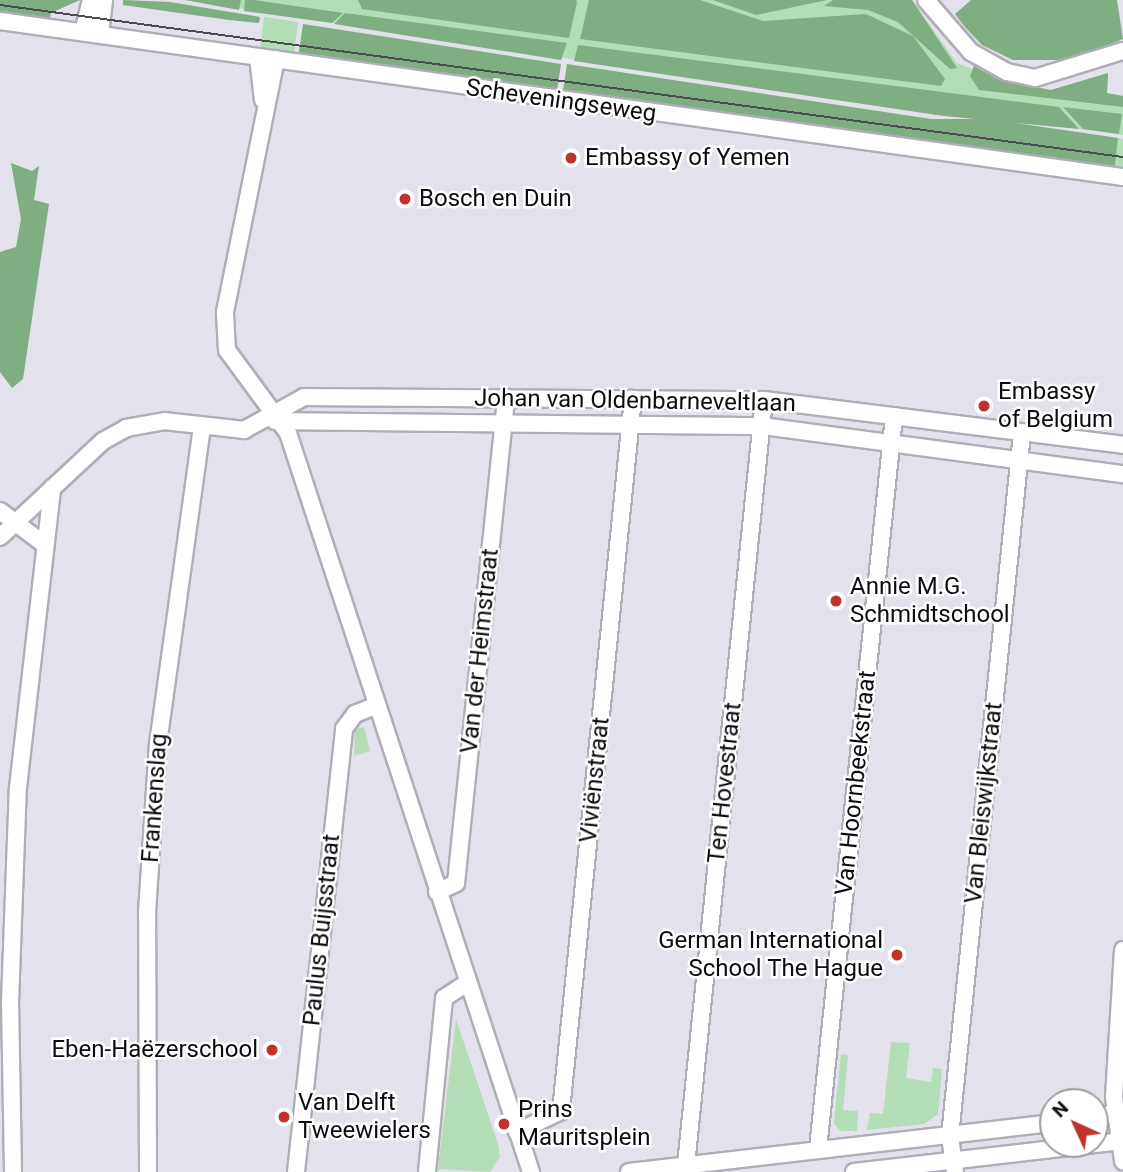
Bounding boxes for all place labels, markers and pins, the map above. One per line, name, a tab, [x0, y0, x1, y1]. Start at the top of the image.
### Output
place label: Embassy of Yemen	[585, 144, 790, 172]
marker: Embassy of Yemen	[563, 150, 579, 166]
place label: Bosch en Duin	[419, 185, 572, 213]
marker: Bosch en Duin	[397, 191, 413, 207]
place label: Embassy of Belgium	[998, 378, 1113, 434]
marker: Embassy of Belgium	[976, 398, 992, 414]
place label: Annie M.G. Schmidtschool	[850, 573, 1010, 629]
marker: Annie M.G. Schmidtschool	[828, 593, 844, 609]
place label: German International School The Hague	[658, 927, 883, 983]
marker: German International School The Hague	[889, 947, 905, 963]
place label: Eben-Haëzerschool	[51, 1036, 258, 1064]
marker: Eben-Haëzerschool	[264, 1042, 280, 1058]
place label: Van Delft Tweewielers	[298, 1089, 431, 1145]
place label: Prins Mauritsplein	[518, 1096, 651, 1152]
marker: Van Delft Tweewielers	[276, 1109, 292, 1125]
marker: Prins Mauritsplein	[496, 1116, 512, 1132]

